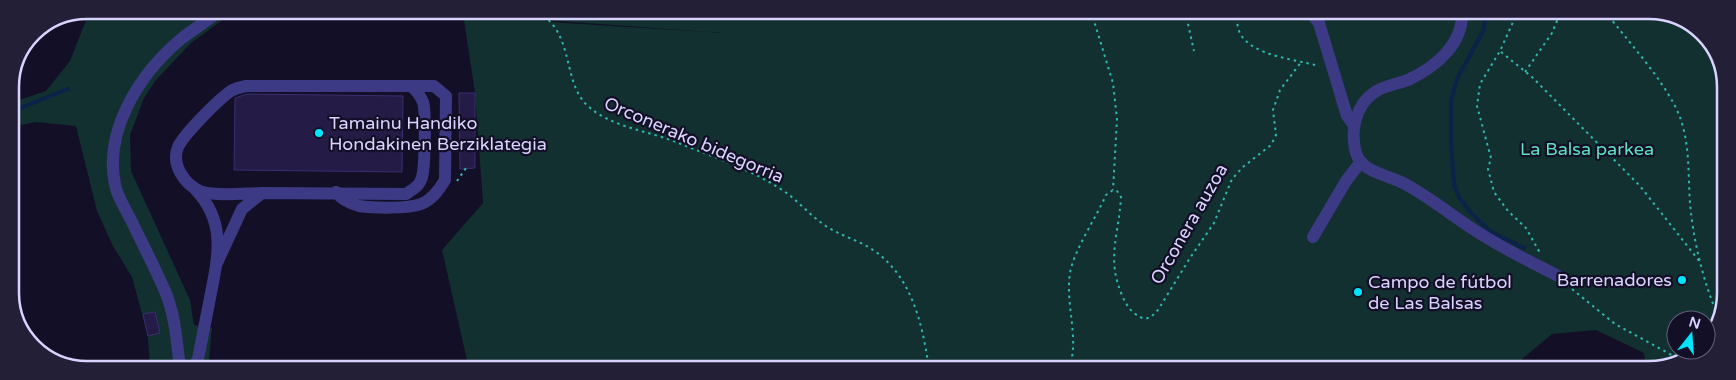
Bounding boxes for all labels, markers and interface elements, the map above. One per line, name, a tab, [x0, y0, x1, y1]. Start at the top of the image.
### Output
street label: Orconerako bidegorria	[601, 92, 787, 188]
place label: Tamainu Handiko Hondakinen Berziklategia	[329, 112, 547, 155]
marker: Tamainu Handiko Hondakinen Berziklategia	[313, 127, 325, 139]
park label: La Balsa parkea	[1520, 138, 1654, 160]
street label: Orconera auzoa	[1146, 160, 1232, 288]
place label: Barrenadores	[1557, 269, 1672, 291]
place label: Campo de fútbol de Las Balsas	[1368, 271, 1512, 314]
marker: Barrenadores	[1676, 274, 1688, 286]
marker: Campo de fútbol de Las Balsas	[1352, 286, 1364, 298]
north arrow	[1666, 310, 1716, 360]
text: N	[1687, 313, 1703, 333]

